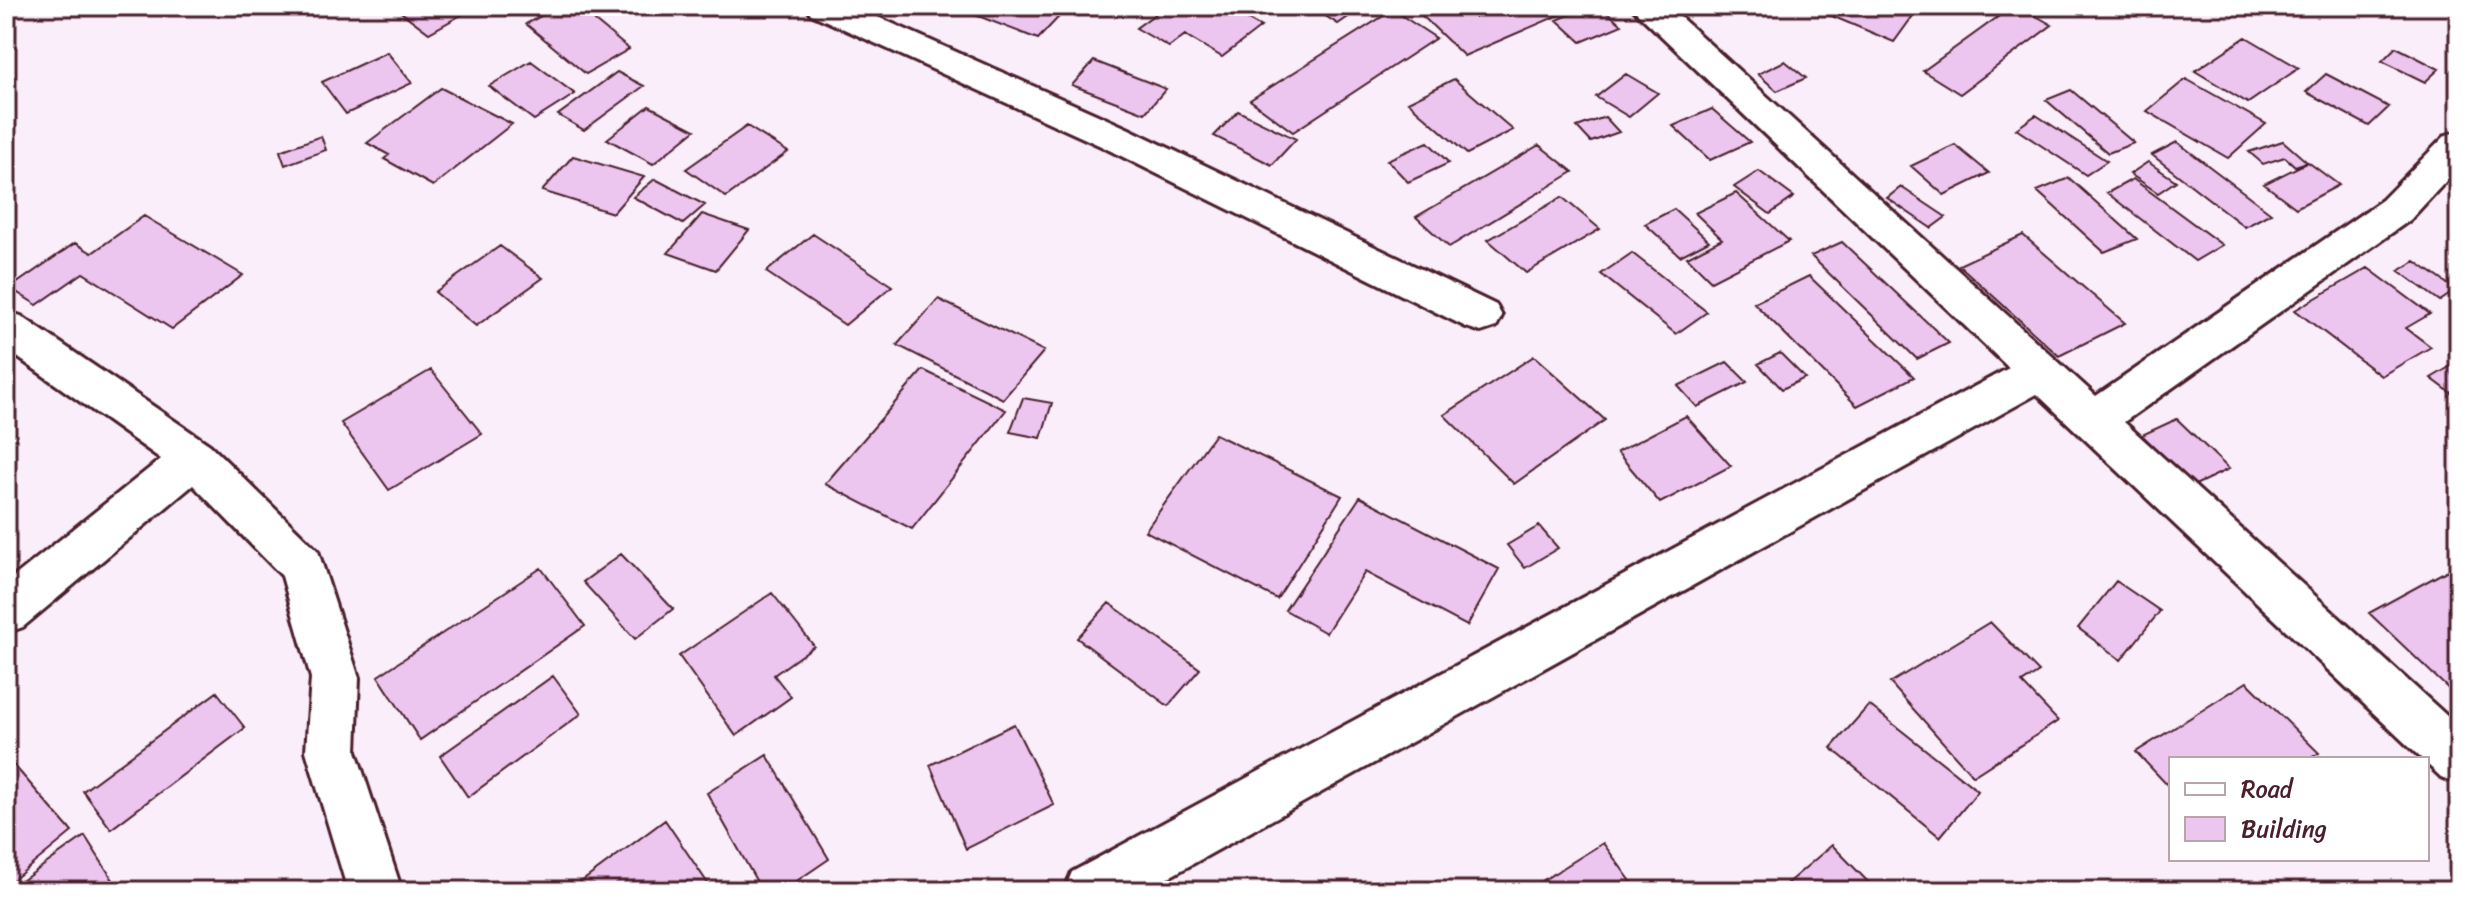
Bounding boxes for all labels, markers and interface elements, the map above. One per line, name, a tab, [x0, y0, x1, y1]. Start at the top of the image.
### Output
legend	[2169, 757, 2429, 861]
text: Road	[2241, 768, 2295, 810]
text: Building	[2241, 808, 2327, 850]

